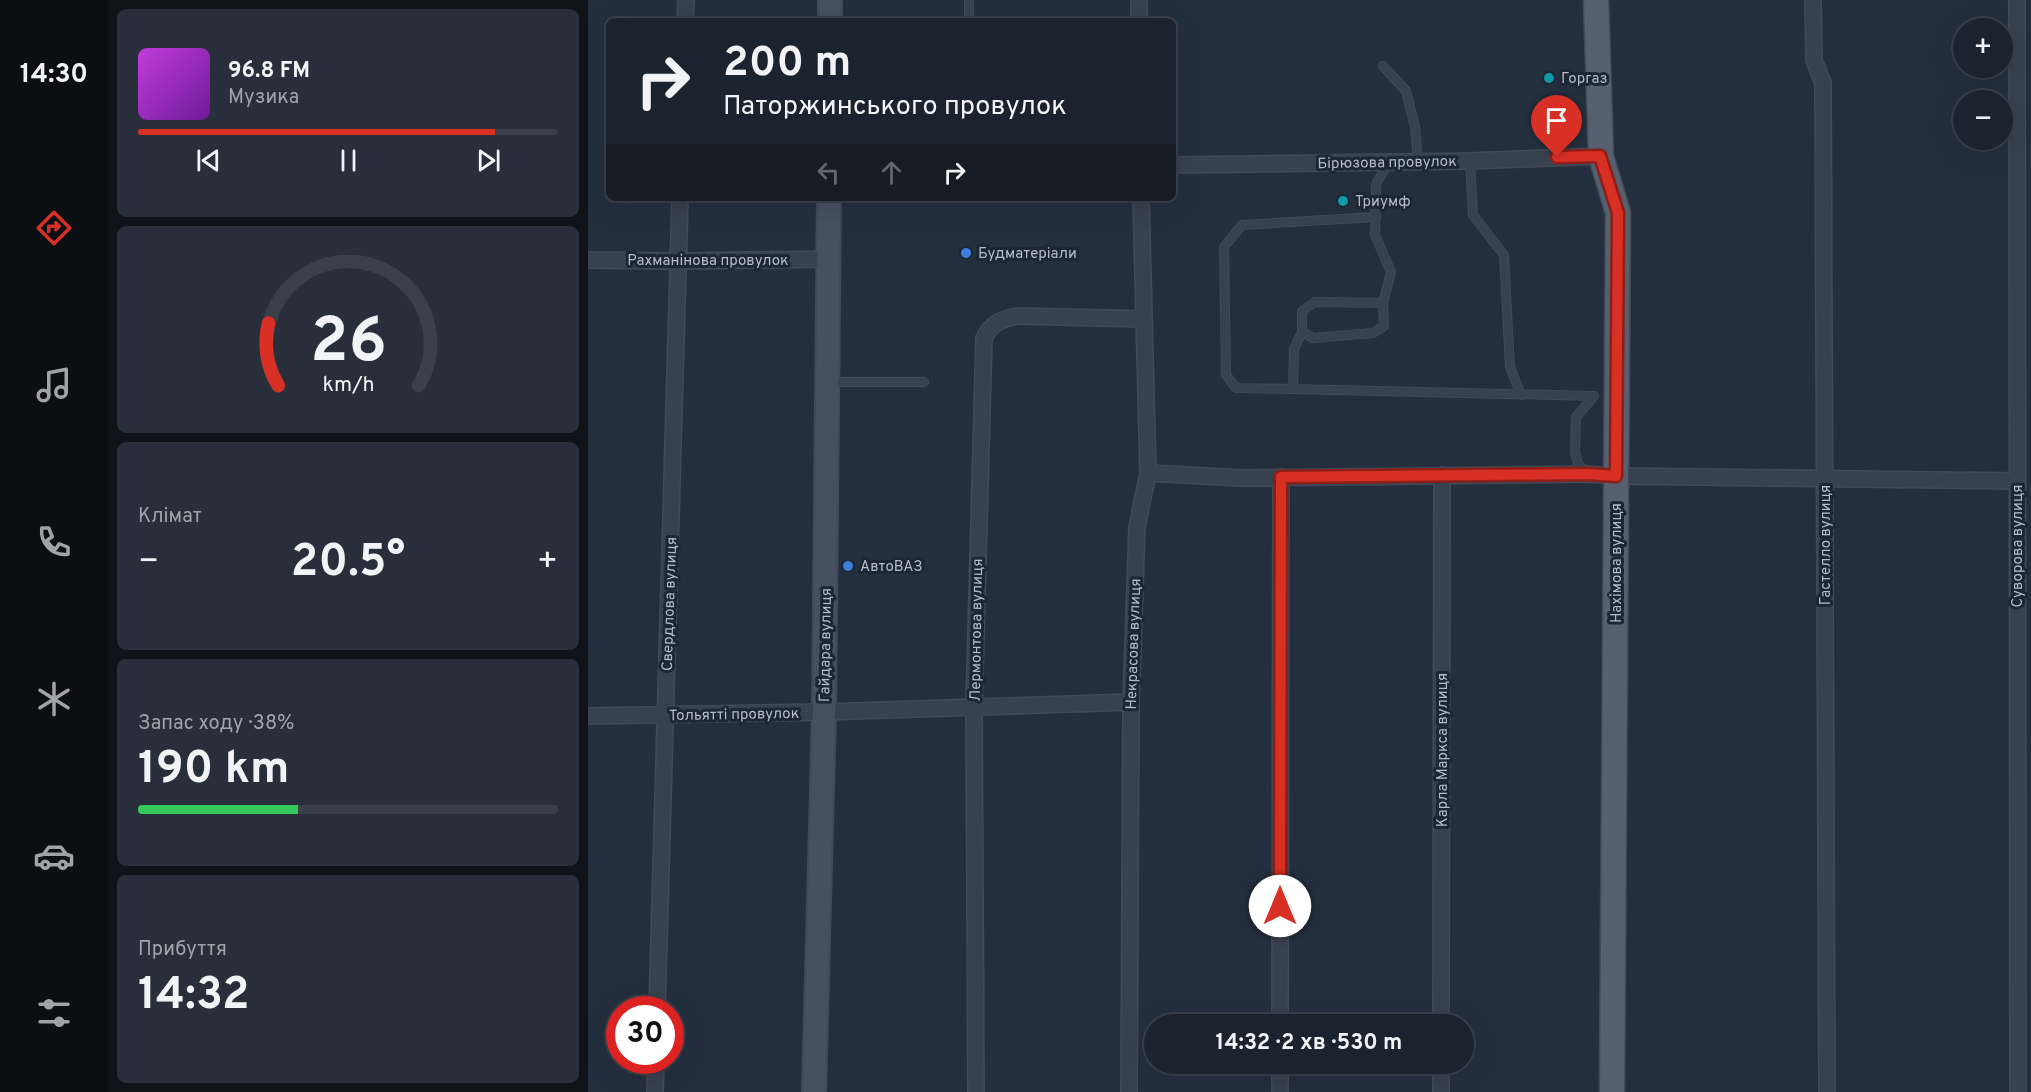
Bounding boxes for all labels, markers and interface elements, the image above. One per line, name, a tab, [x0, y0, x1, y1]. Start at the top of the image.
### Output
map controls	[1953, 18, 2013, 150]
button: +	[1953, 18, 2013, 78]
text: 200 m	[723, 38, 851, 91]
icon: right	[624, 42, 702, 120]
text: 14:30	[20, 58, 88, 92]
text: 96.8 FM	[228, 58, 310, 85]
place label: Горгаз	[1561, 70, 1608, 89]
marker: Горгаз	[1542, 71, 1556, 85]
text: Музика	[228, 85, 299, 111]
text: Паторжинського провулок	[723, 90, 1067, 124]
button: −	[1953, 90, 2013, 150]
pin	[1531, 95, 1582, 157]
icon: arrive	[1540, 104, 1573, 137]
icon: previous	[192, 144, 225, 177]
icon: pause	[332, 144, 365, 177]
icon: next	[472, 144, 505, 177]
street label: Бірюзова провулок	[1317, 153, 1457, 174]
icon: left	[812, 156, 845, 189]
icon: ahead	[875, 156, 908, 189]
icon: right	[938, 156, 971, 189]
place label: Триумф	[1355, 193, 1411, 212]
marker: Триумф	[1336, 194, 1350, 208]
icon: directions	[33, 207, 75, 249]
place label: Будматеріали	[978, 245, 1077, 264]
marker: Будматеріали	[959, 246, 973, 260]
street label: Рахманінова провулок	[627, 252, 789, 271]
text: 26	[310, 306, 386, 385]
icon: music	[33, 364, 75, 406]
text: km/h	[322, 373, 374, 400]
street label: Гастелло вулиця	[1817, 485, 1836, 605]
street label: Суворова вулиця	[2009, 485, 2028, 608]
street label: Нахімова вулиця	[1608, 503, 1627, 623]
text: Клімат	[138, 504, 202, 530]
icon: phone	[33, 521, 75, 563]
text: 20.5°	[291, 535, 405, 592]
street label: Свердлова вулиця	[659, 537, 682, 671]
text: −	[138, 542, 159, 584]
text: +	[537, 542, 558, 584]
place label: АвтоВАЗ	[860, 558, 923, 577]
street label: Лермонтова вулиця	[967, 558, 988, 702]
marker: АвтоВАЗ	[841, 559, 855, 573]
street label: Некрасова вулиця	[1123, 578, 1146, 710]
street label: Гайдара вулиця	[816, 588, 837, 702]
street label: Карла Маркса вулиця	[1434, 673, 1453, 827]
icon: climate	[33, 678, 75, 720]
street label: Тольятті провулок	[669, 705, 799, 726]
text: Запас ходу · 38%	[138, 711, 295, 737]
text: 190 km	[138, 742, 289, 799]
icon: car	[33, 835, 75, 877]
position arrow	[1248, 874, 1312, 938]
text: Прибуття	[138, 937, 227, 963]
text: 14:32	[138, 968, 250, 1025]
icon: filters	[33, 992, 75, 1034]
speed limit sign: 30	[606, 996, 684, 1074]
text: 14:32 · 2 хв · 530 m	[1216, 1030, 1402, 1057]

